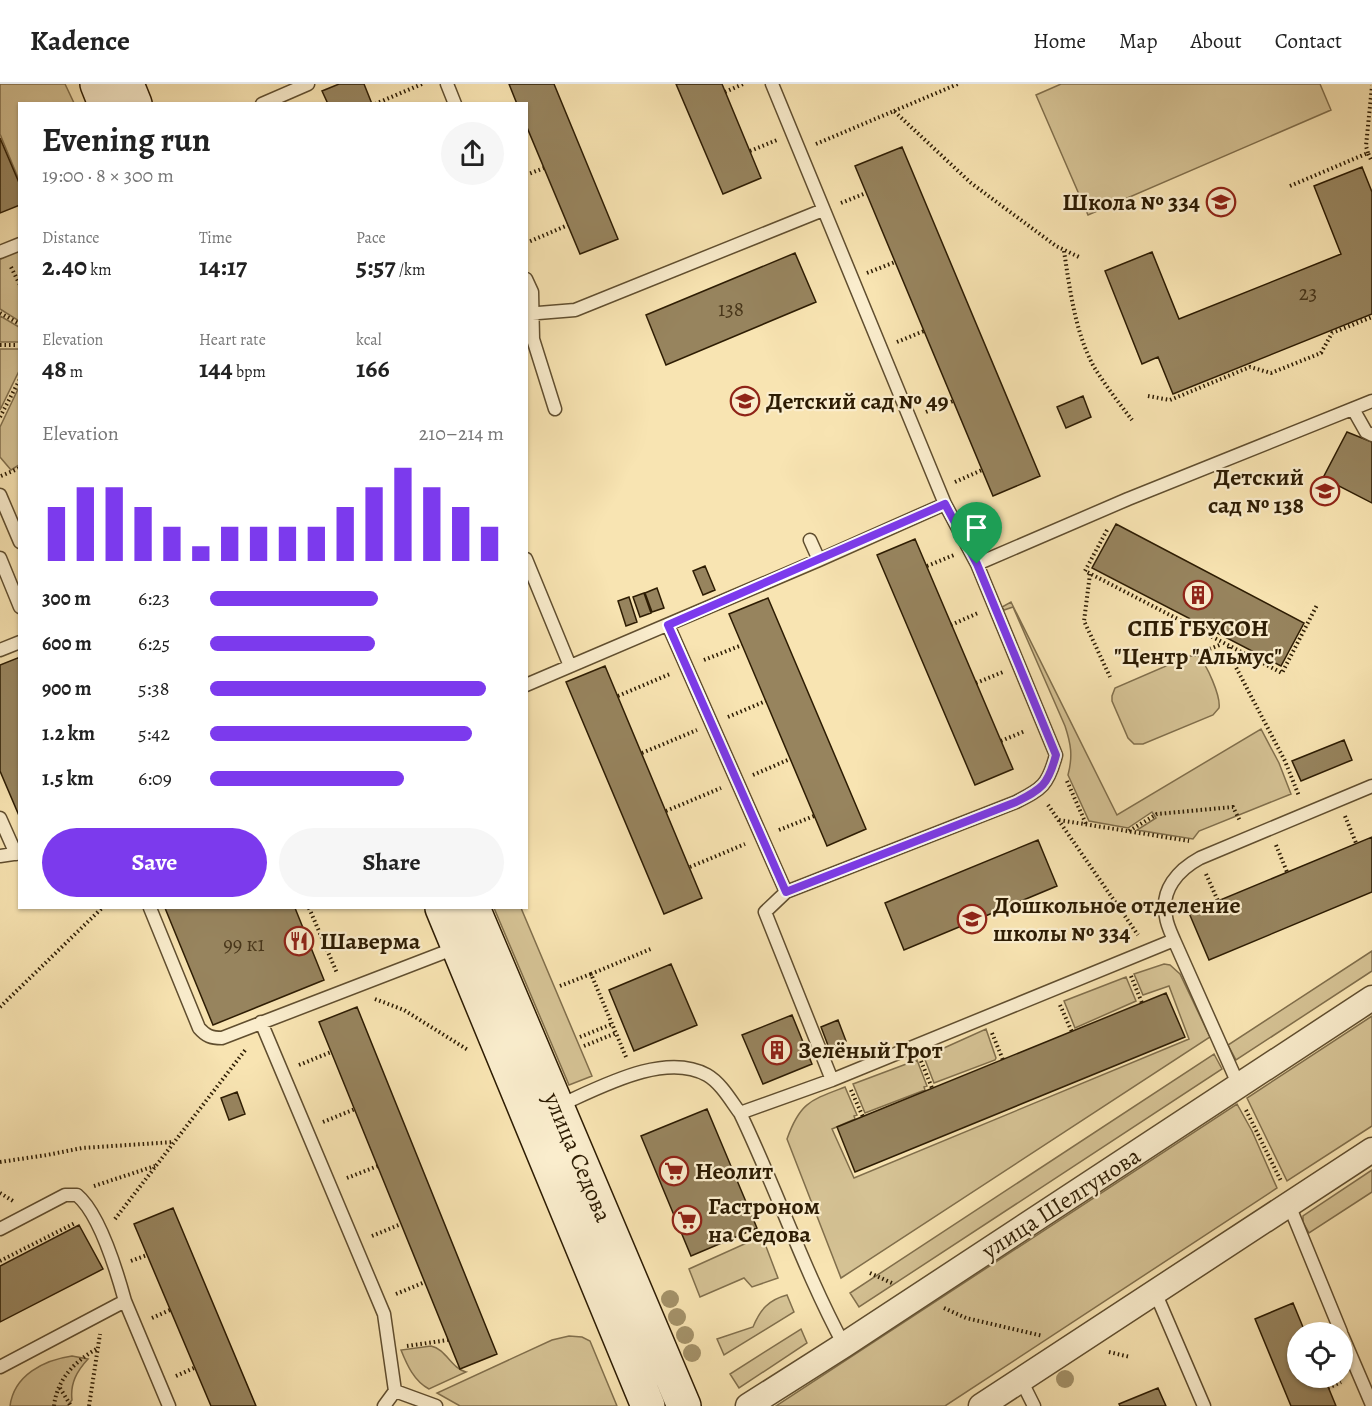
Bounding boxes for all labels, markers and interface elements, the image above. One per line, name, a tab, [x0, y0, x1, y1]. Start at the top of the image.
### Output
text: Kadence	[30, 22, 130, 60]
text: Home	[1033, 27, 1086, 55]
text: Map	[1119, 27, 1157, 55]
text: About	[1190, 27, 1242, 55]
text: Contact	[1275, 27, 1342, 55]
text: Evening run	[42, 117, 211, 162]
button: share	[441, 122, 504, 185]
text: 19:00 · 8 × 300 m	[42, 162, 174, 189]
place label: Школа № 334	[1062, 186, 1200, 218]
school or university icon: Школа № 334	[1205, 186, 1237, 218]
text: Distance	[42, 227, 99, 249]
text: Time	[199, 227, 232, 249]
text: Pace	[356, 227, 386, 249]
text: 2.40	[42, 249, 87, 284]
text: 14:17	[199, 249, 247, 284]
text: 5:57	[356, 249, 396, 284]
text: km	[87, 259, 111, 281]
text: /km	[396, 259, 425, 281]
house number: 23	[1299, 279, 1317, 307]
house number: 138	[718, 295, 744, 323]
text: Elevation	[42, 329, 103, 351]
text: Heart rate	[199, 329, 266, 351]
text: kcal	[356, 329, 382, 351]
text: 48	[42, 351, 67, 386]
text: 144	[199, 351, 233, 386]
text: 166	[356, 351, 390, 386]
text: m	[67, 361, 83, 383]
text: bpm	[233, 361, 266, 383]
school or university icon: Детский сад № 49	[729, 385, 761, 417]
place label: Детский сад № 49	[766, 385, 949, 417]
text: Elevation	[42, 420, 119, 447]
text: 210–214 m	[419, 420, 504, 447]
place label: Детский сад № 138	[1208, 461, 1304, 521]
school or university icon: Детский сад № 138	[1309, 475, 1341, 507]
pin	[951, 502, 1002, 564]
icon: arrive	[960, 511, 993, 544]
building icon: СПБ ГБУСОН "Центр "Альмус"	[1182, 579, 1214, 611]
text: 300 m	[42, 585, 91, 612]
text: 6:23	[138, 585, 170, 612]
place label: СПБ ГБУСОН "Центр "Альмус"	[1114, 612, 1282, 672]
text: 600 m	[42, 630, 92, 657]
text: 6:25	[138, 630, 170, 657]
text: 900 m	[42, 675, 92, 702]
text: 5:38	[138, 675, 169, 702]
text: 1.2 km	[42, 720, 95, 747]
text: 5:42	[138, 720, 170, 747]
text: 1.5 km	[42, 765, 94, 792]
text: 6:09	[138, 765, 172, 792]
button: Save	[42, 828, 267, 897]
button: Share	[279, 828, 504, 897]
place label: Дошкольное отделение школы № 334	[993, 889, 1241, 949]
school or university icon: Дошкольное отделение школы № 334	[956, 903, 988, 935]
restaurant icon: Шаверма	[283, 925, 315, 957]
place label: Шаверма	[320, 925, 421, 957]
house number: 99 к1	[223, 930, 265, 958]
building icon: Зелёный Грот	[761, 1034, 793, 1066]
place label: Зелёный Грот	[798, 1034, 943, 1066]
street label: улица Седова	[536, 1086, 620, 1227]
street label: улица Шелгунова	[975, 1140, 1147, 1267]
supermarket icon: Неолит	[658, 1155, 690, 1187]
place label: Неолит	[695, 1155, 773, 1187]
place label: Гастроном на Седова	[708, 1190, 820, 1250]
supermarket icon: Гастроном на Седова	[671, 1204, 703, 1236]
map controls	[1287, 1322, 1353, 1388]
button: locate	[1287, 1322, 1353, 1388]

